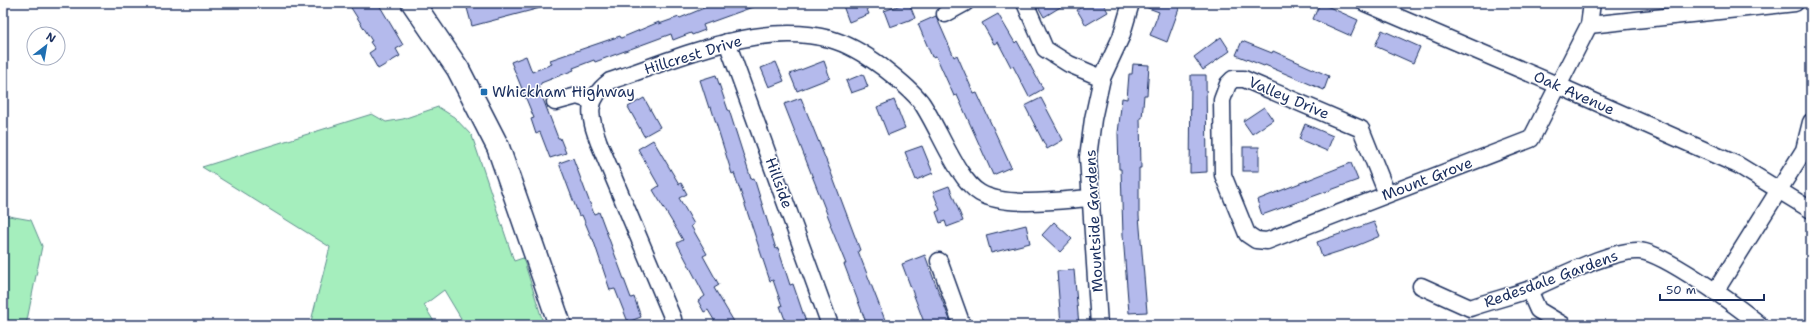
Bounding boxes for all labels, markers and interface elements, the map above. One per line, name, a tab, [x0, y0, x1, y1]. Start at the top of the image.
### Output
north arrow	[26, 26, 66, 66]
text: N	[43, 29, 59, 47]
street label: Hillcrest Drive	[642, 31, 744, 79]
street label: Oak Avenue	[1530, 66, 1618, 120]
street label: Valley Drive	[1246, 72, 1332, 124]
place label: Whickham Highway	[492, 82, 635, 102]
marker: Whickham Highway	[479, 87, 489, 97]
street label: Mountside Gardens	[1080, 149, 1108, 293]
street label: Mount Grove	[1379, 153, 1475, 205]
street label: Hillside	[761, 155, 797, 211]
street label: Redesdale Gardens	[1481, 245, 1621, 313]
scale bar	[1660, 276, 1764, 302]
text: 50 m	[1666, 282, 1696, 298]

